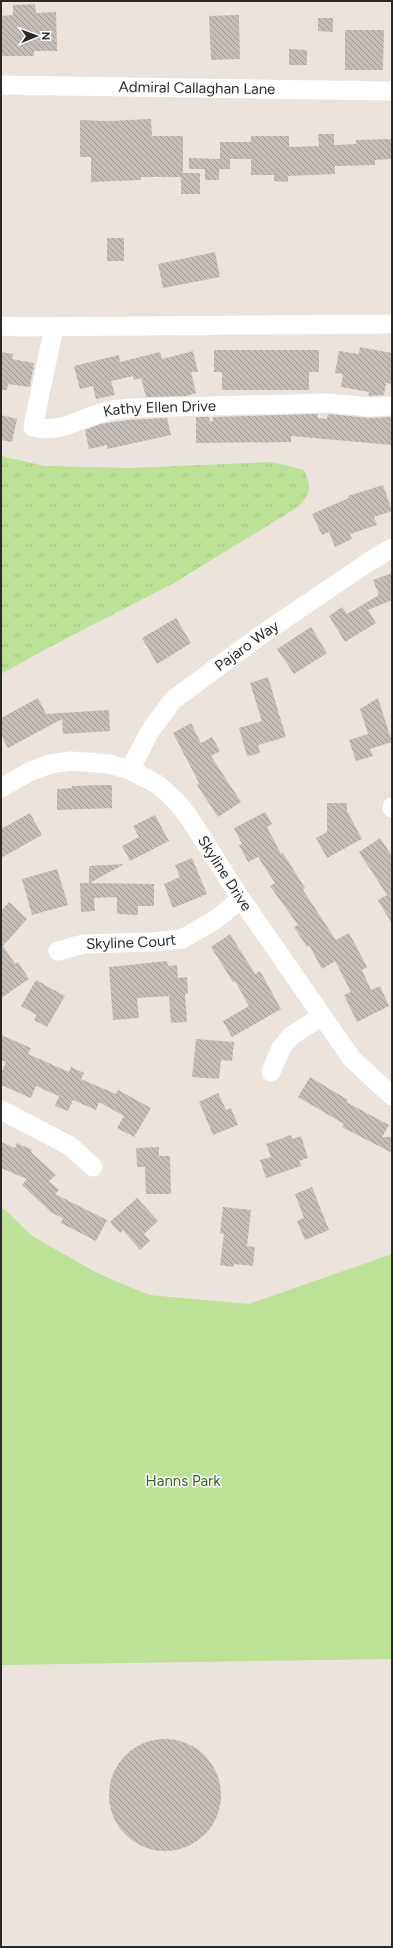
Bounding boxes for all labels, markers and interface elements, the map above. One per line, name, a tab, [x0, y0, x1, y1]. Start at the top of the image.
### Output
north arrow	[16, 16, 56, 56]
text: N	[39, 31, 52, 40]
street label: Admiral Callaghan Lane	[119, 78, 275, 98]
street label: Kathy Ellen Drive	[101, 397, 216, 421]
street label: Pajaro Way	[211, 617, 282, 675]
street label: Skyline Drive	[194, 832, 256, 915]
street label: Skyline Court	[86, 931, 177, 953]
park label: Hanns Park	[146, 1472, 221, 1490]

